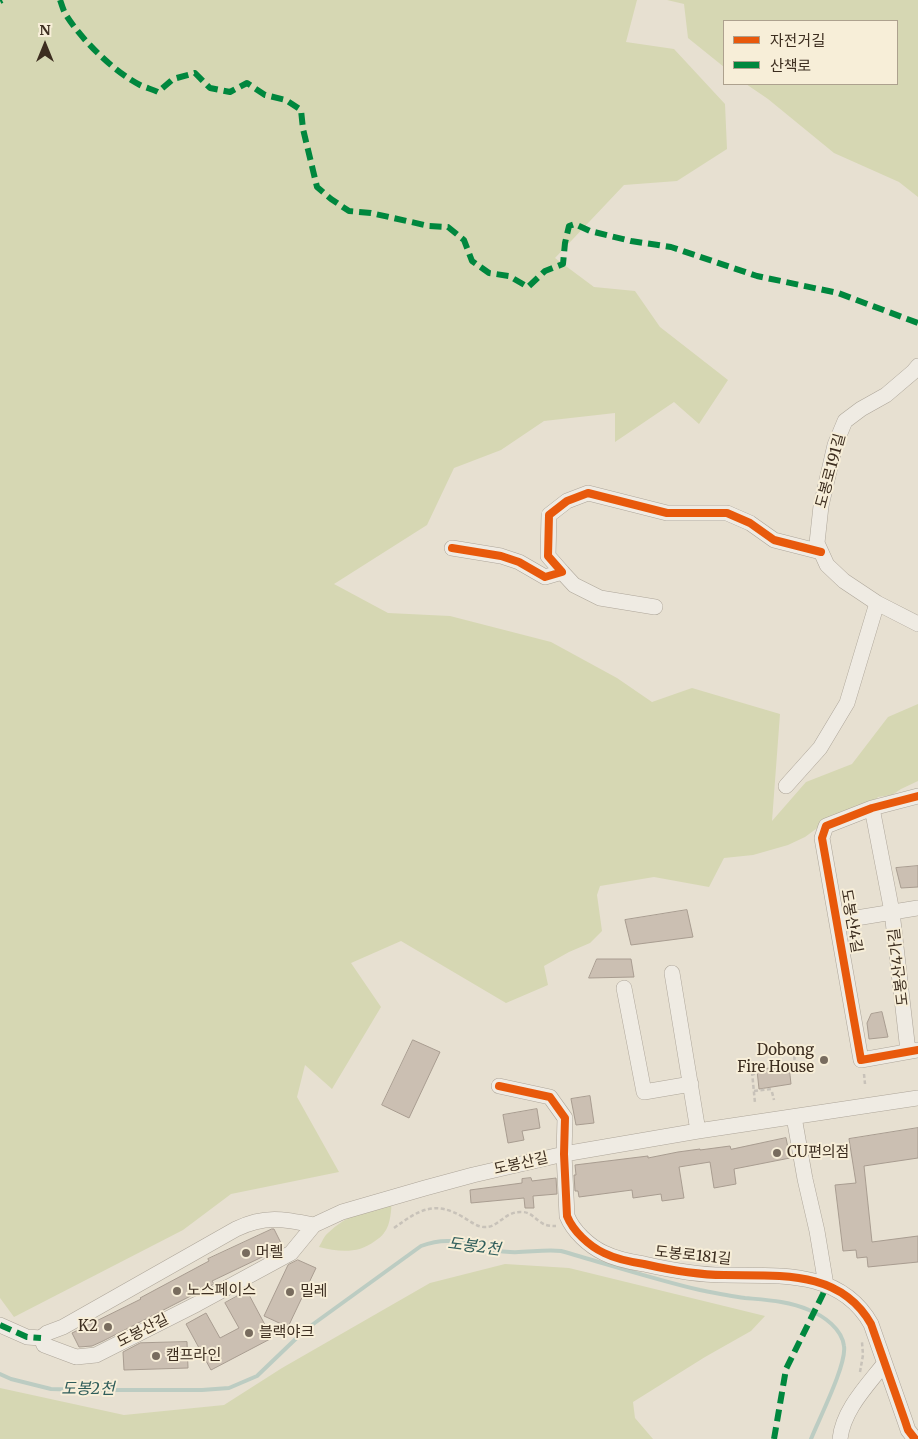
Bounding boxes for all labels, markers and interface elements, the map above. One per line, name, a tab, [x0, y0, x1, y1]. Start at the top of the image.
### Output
north arrow	[20, 20, 70, 70]
legend	[723, 20, 898, 85]
text: N	[39, 21, 51, 39]
text: 자전거길	[770, 31, 825, 50]
text: 산책로	[770, 56, 811, 75]
street label: 도봉로191길	[812, 432, 850, 510]
street label: 도봉산4길	[837, 888, 865, 954]
street label: 도봉산4가길	[885, 927, 913, 1007]
place label: Dobong Fire House	[737, 1042, 814, 1077]
marker: Dobong Fire House	[818, 1054, 830, 1066]
place label: CU편의점	[787, 1144, 849, 1162]
marker: CU편의점	[771, 1147, 783, 1159]
street label: 도봉산길	[492, 1149, 550, 1179]
water label: 도봉2천	[446, 1234, 502, 1260]
street label: 도봉로181길	[654, 1243, 732, 1269]
place label: 머렐	[256, 1244, 284, 1262]
marker: 머렐	[240, 1247, 252, 1259]
place label: 노스페이스	[187, 1282, 256, 1300]
place label: 밀레	[300, 1283, 328, 1301]
marker: 노스페이스	[171, 1285, 183, 1297]
marker: 밀레	[284, 1286, 296, 1298]
street label: 도봉산길	[114, 1310, 172, 1352]
place label: K2	[78, 1318, 98, 1336]
marker: K2	[102, 1321, 114, 1333]
place label: 블랙야크	[259, 1324, 314, 1342]
marker: 블랙야크	[243, 1327, 255, 1339]
place label: 캠프라인	[166, 1347, 221, 1365]
marker: 캠프라인	[150, 1350, 162, 1362]
water label: 도봉2천	[61, 1379, 115, 1399]

